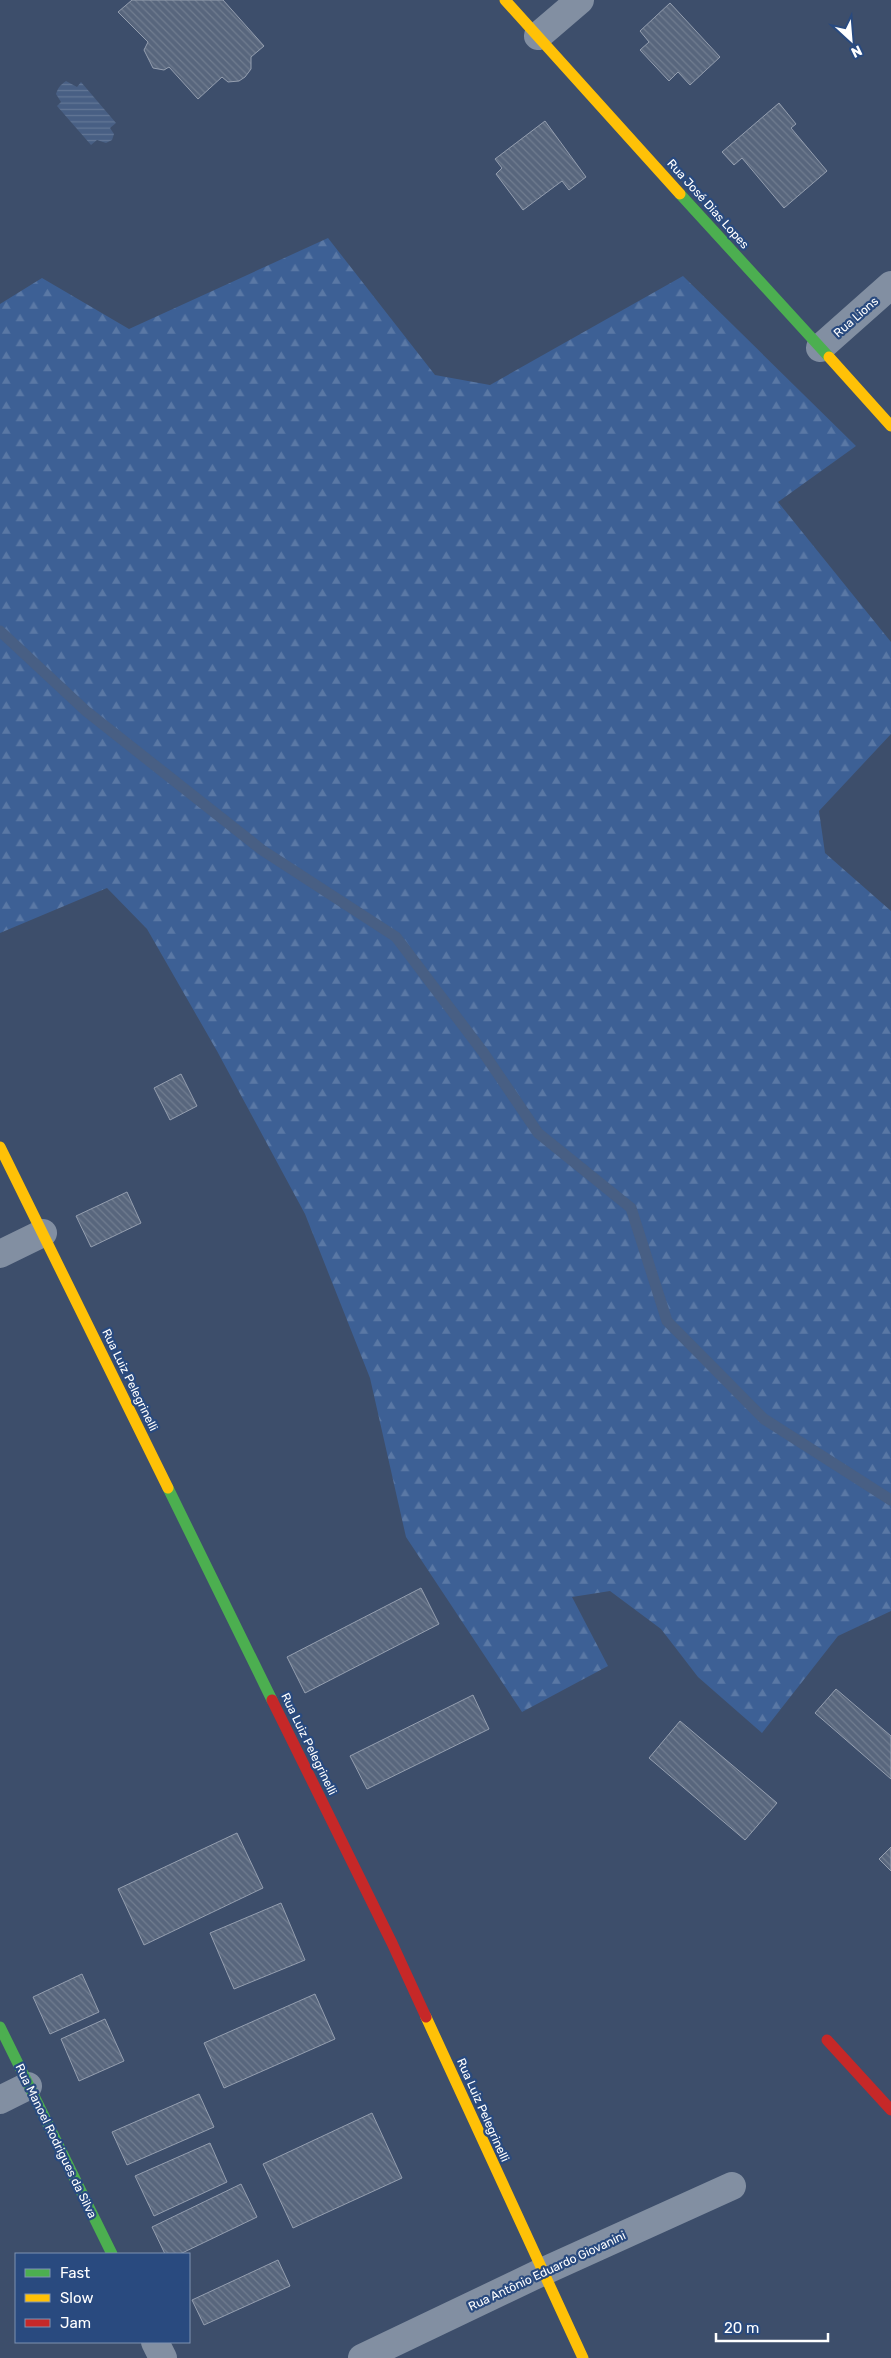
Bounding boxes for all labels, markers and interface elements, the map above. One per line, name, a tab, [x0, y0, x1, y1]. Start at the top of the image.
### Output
north arrow	[826, 15, 876, 65]
text: N	[848, 41, 865, 61]
street label: Rua José Dias Lopes	[664, 156, 752, 252]
street label: Rua Lions	[831, 294, 881, 340]
street label: Rua Luiz Pelegrinelli	[99, 1327, 161, 1433]
street label: Rua Luiz Pelegrinelli	[278, 1691, 340, 1797]
street label: Rua Luiz Pelegrinelli	[454, 2056, 512, 2164]
street label: Rua Manoel Rodrigues da Silva	[12, 2062, 100, 2220]
street label: Rua Antônio Eduardo Giovanini	[466, 2228, 628, 2314]
legend	[15, 2253, 190, 2343]
text: Fast	[60, 2264, 90, 2282]
text: Slow	[60, 2289, 93, 2307]
scale bar	[716, 2310, 828, 2342]
text: Jam	[60, 2314, 91, 2332]
text: 20 m	[724, 2319, 759, 2337]

